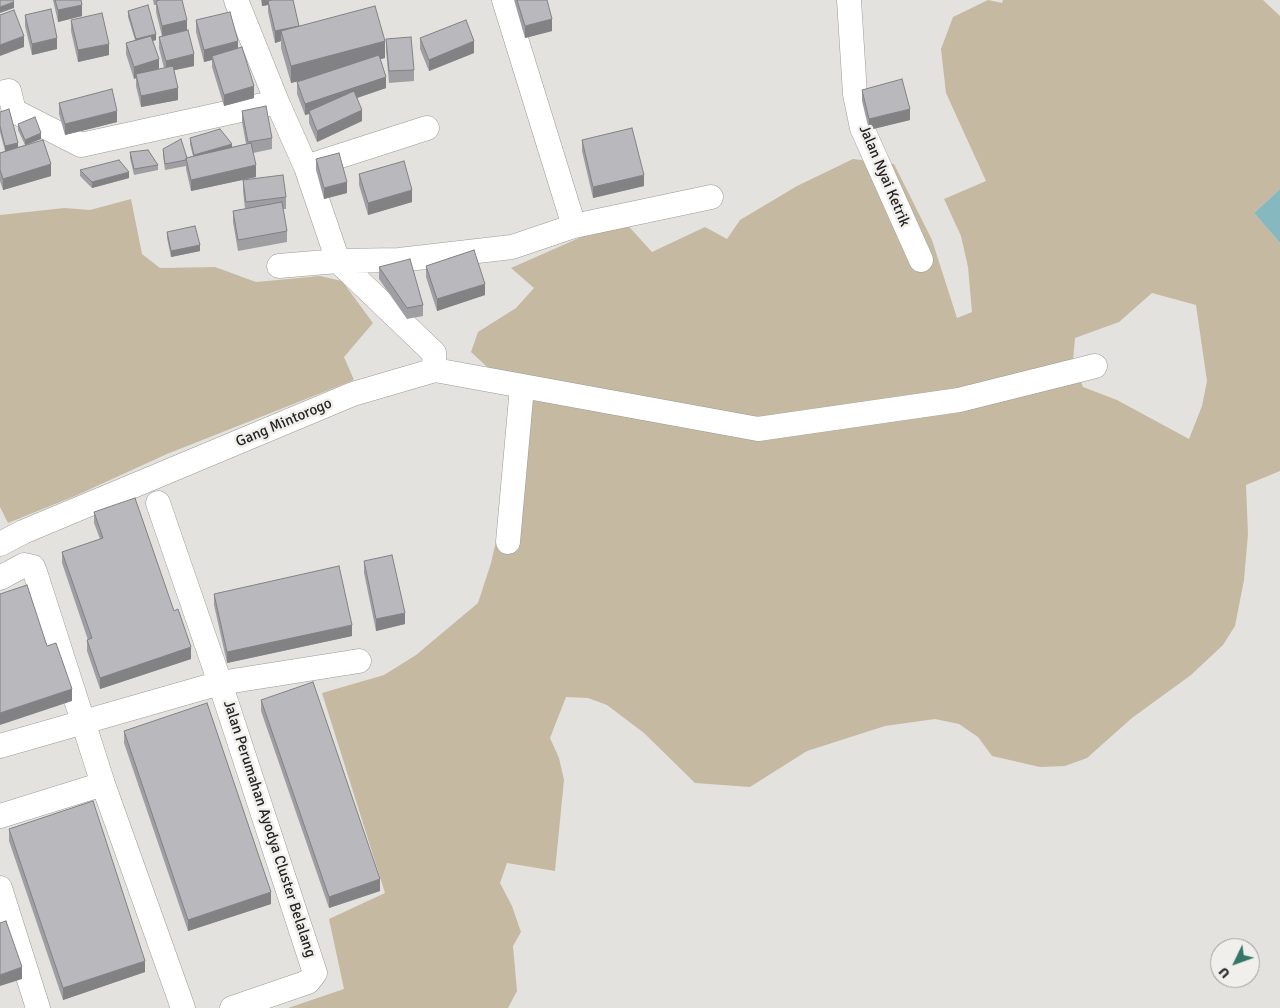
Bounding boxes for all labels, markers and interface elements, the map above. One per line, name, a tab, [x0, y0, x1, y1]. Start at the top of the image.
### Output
street label: Jalan Nyai Ketrik	[855, 123, 913, 229]
street label: Gang Mintorogo	[233, 395, 335, 451]
street label: Jalan Perumahan Ayodya Cluster Belalang	[219, 698, 319, 960]
north arrow	[1210, 938, 1260, 988]
text: U	[1215, 964, 1234, 982]

